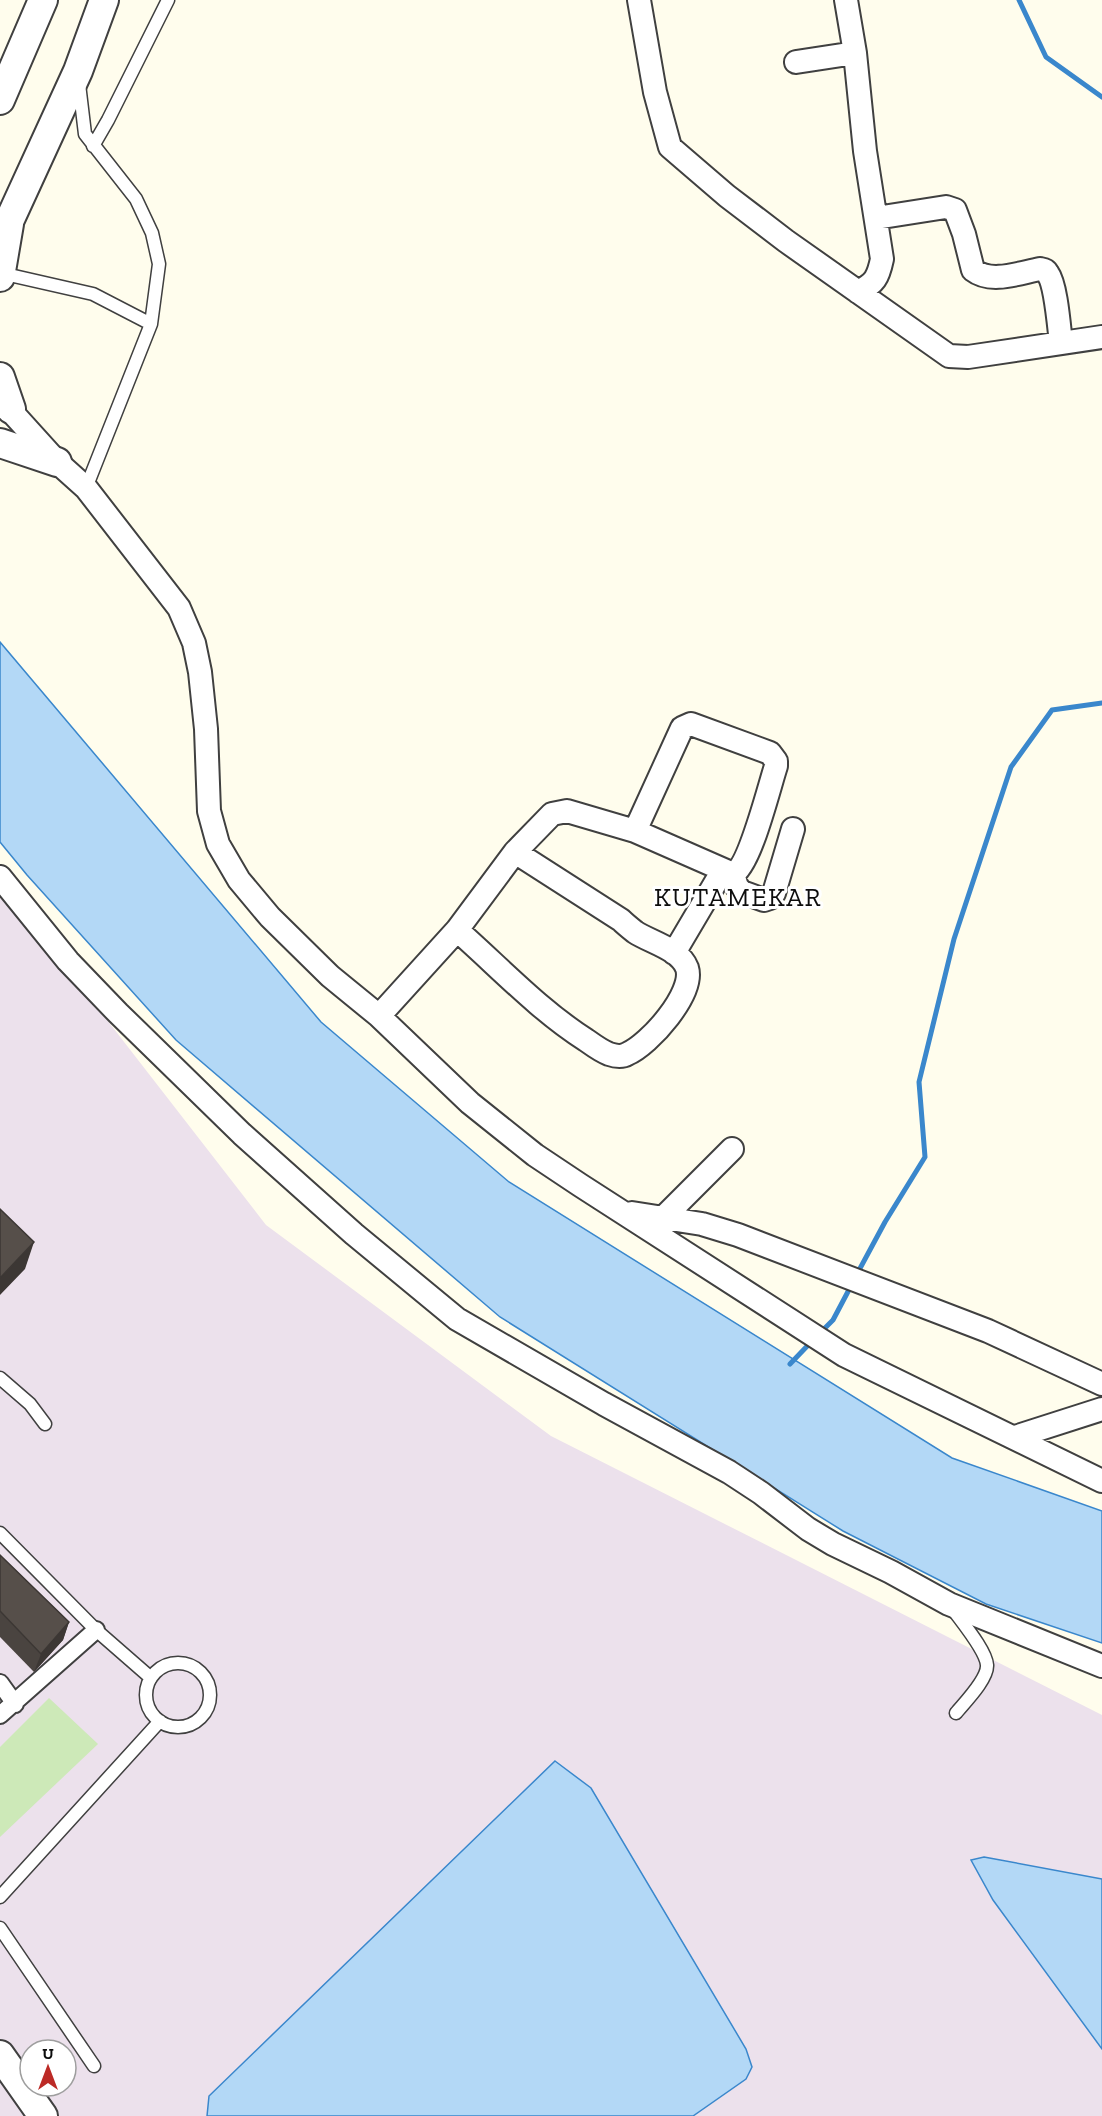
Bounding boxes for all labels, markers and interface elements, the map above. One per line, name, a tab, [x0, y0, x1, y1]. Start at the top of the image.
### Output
district label: KUTAMEKAR	[654, 881, 822, 913]
north arrow	[18, 2038, 78, 2098]
text: U	[42, 2044, 54, 2063]

